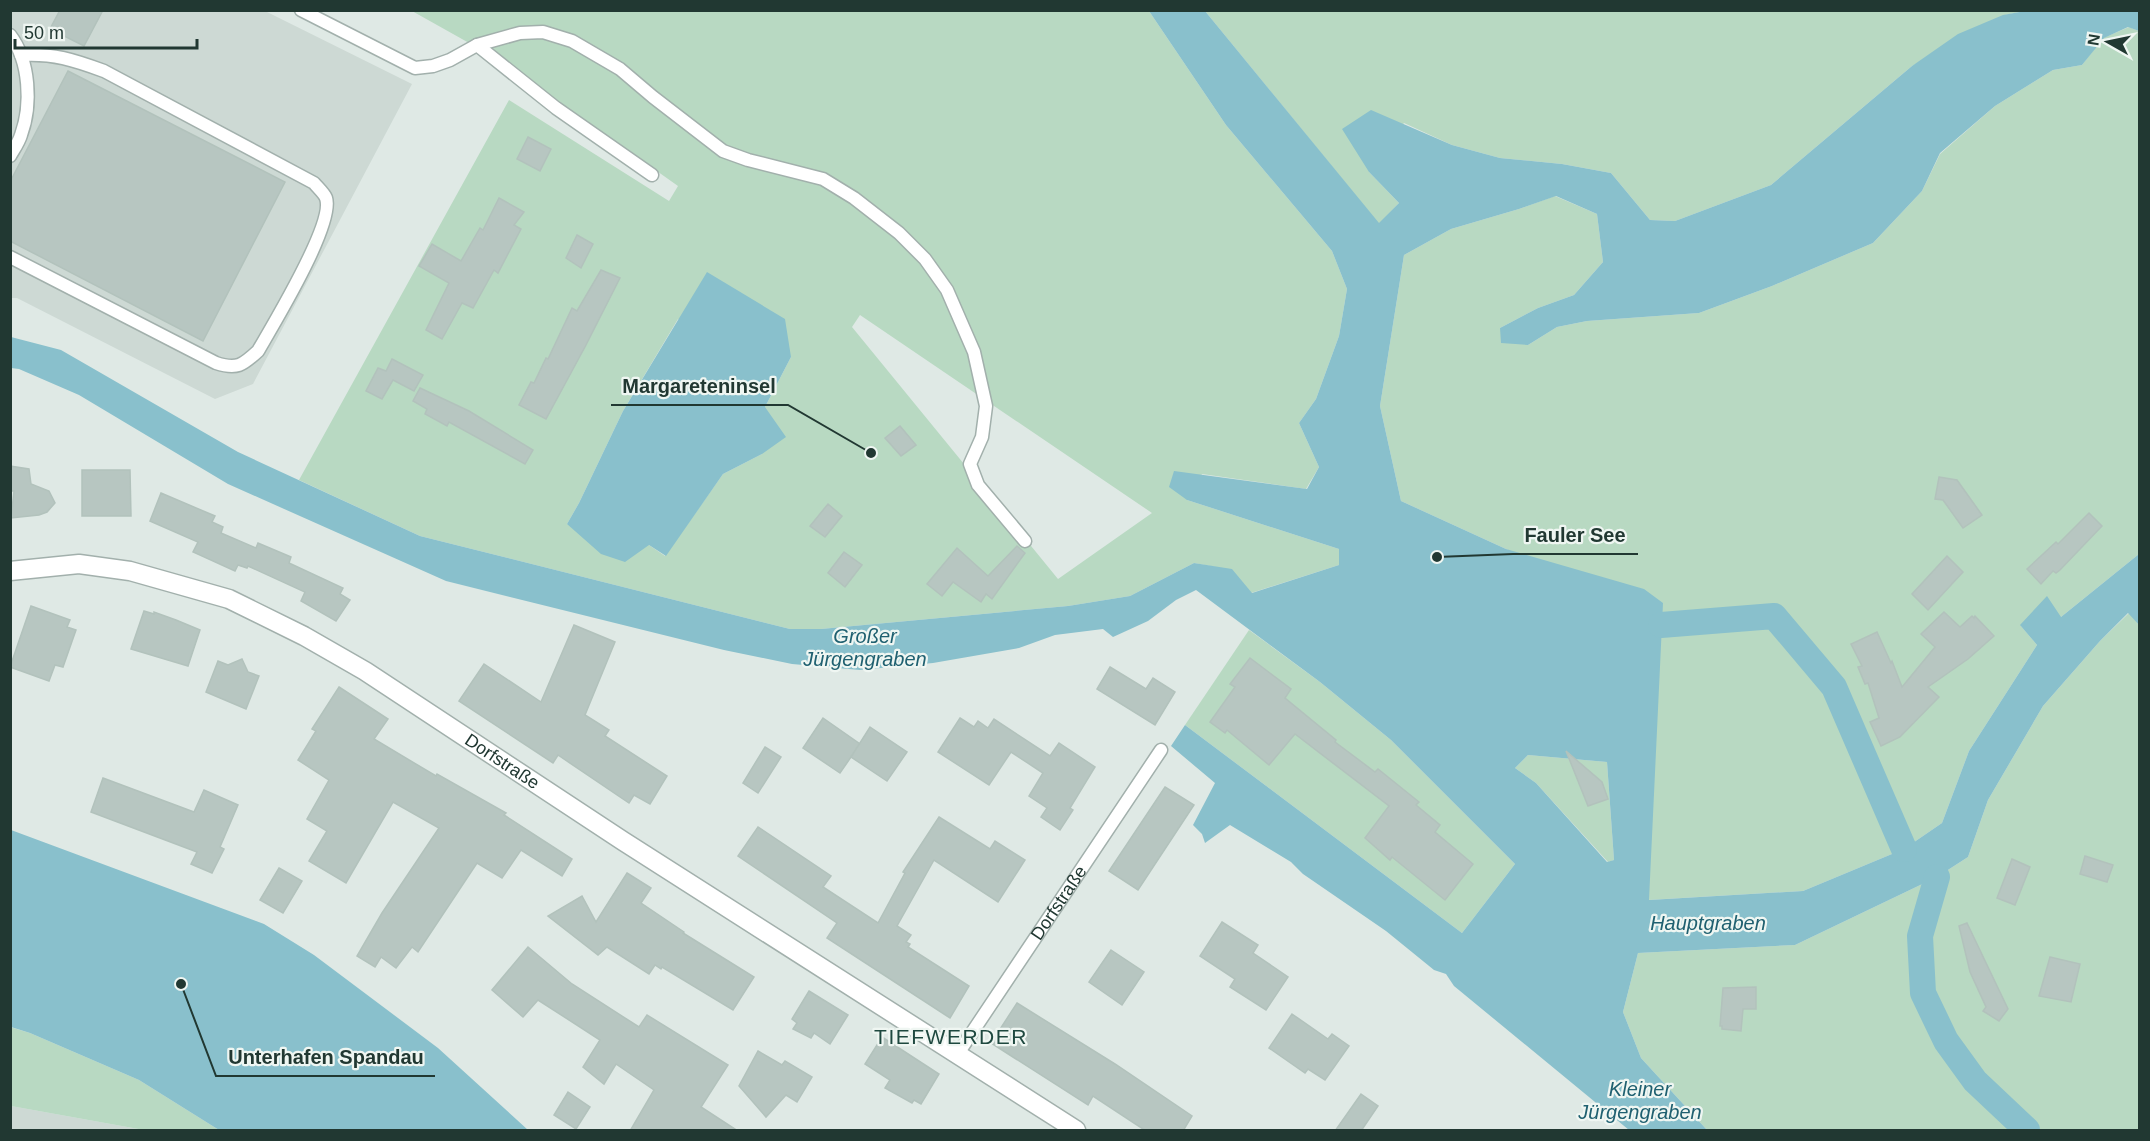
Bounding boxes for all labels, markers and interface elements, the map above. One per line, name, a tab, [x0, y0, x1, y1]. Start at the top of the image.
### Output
scale bar	[15, 12, 196, 50]
north arrow	[2078, 12, 2138, 72]
text: 50 m	[24, 23, 64, 43]
text: N	[2084, 33, 2103, 47]
callout: Margareteninsel	[611, 367, 788, 405]
text: Margareteninsel	[622, 375, 776, 397]
callout: Fauler See	[1513, 516, 1638, 554]
text: Fauler See	[1524, 524, 1626, 546]
water label: Großer Jürgengraben	[802, 625, 927, 670]
street label: Dorfstraße	[461, 730, 543, 793]
street label: Dorfstraße	[1027, 862, 1091, 944]
water label: Hauptgraben	[1650, 912, 1766, 934]
district label: TIEFWERDER	[874, 1025, 1028, 1048]
callout: Unterhafen Spandau	[216, 1038, 435, 1076]
text: Unterhafen Spandau	[228, 1046, 424, 1068]
water label: Kleiner Jürgengraben	[1577, 1078, 1702, 1123]

